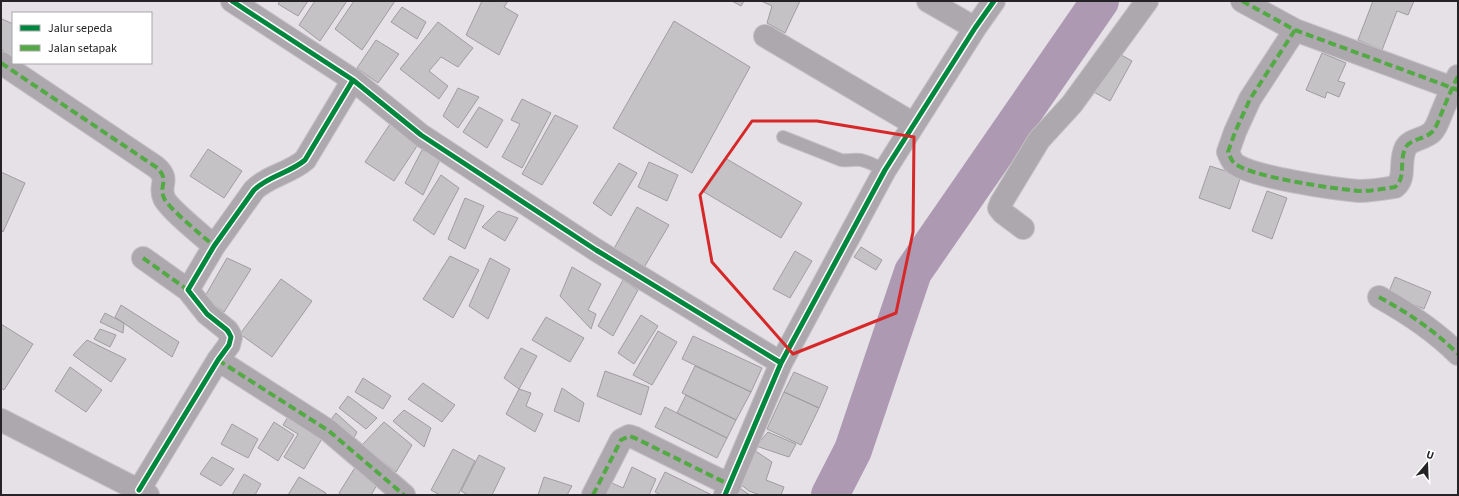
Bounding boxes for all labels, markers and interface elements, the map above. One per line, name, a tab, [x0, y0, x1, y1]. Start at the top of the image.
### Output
legend	[12, 12, 152, 64]
text: Jalur sepeda	[48, 20, 112, 37]
text: Jalan setapak	[48, 40, 117, 57]
north arrow	[1407, 444, 1447, 484]
text: U	[1424, 447, 1436, 463]

